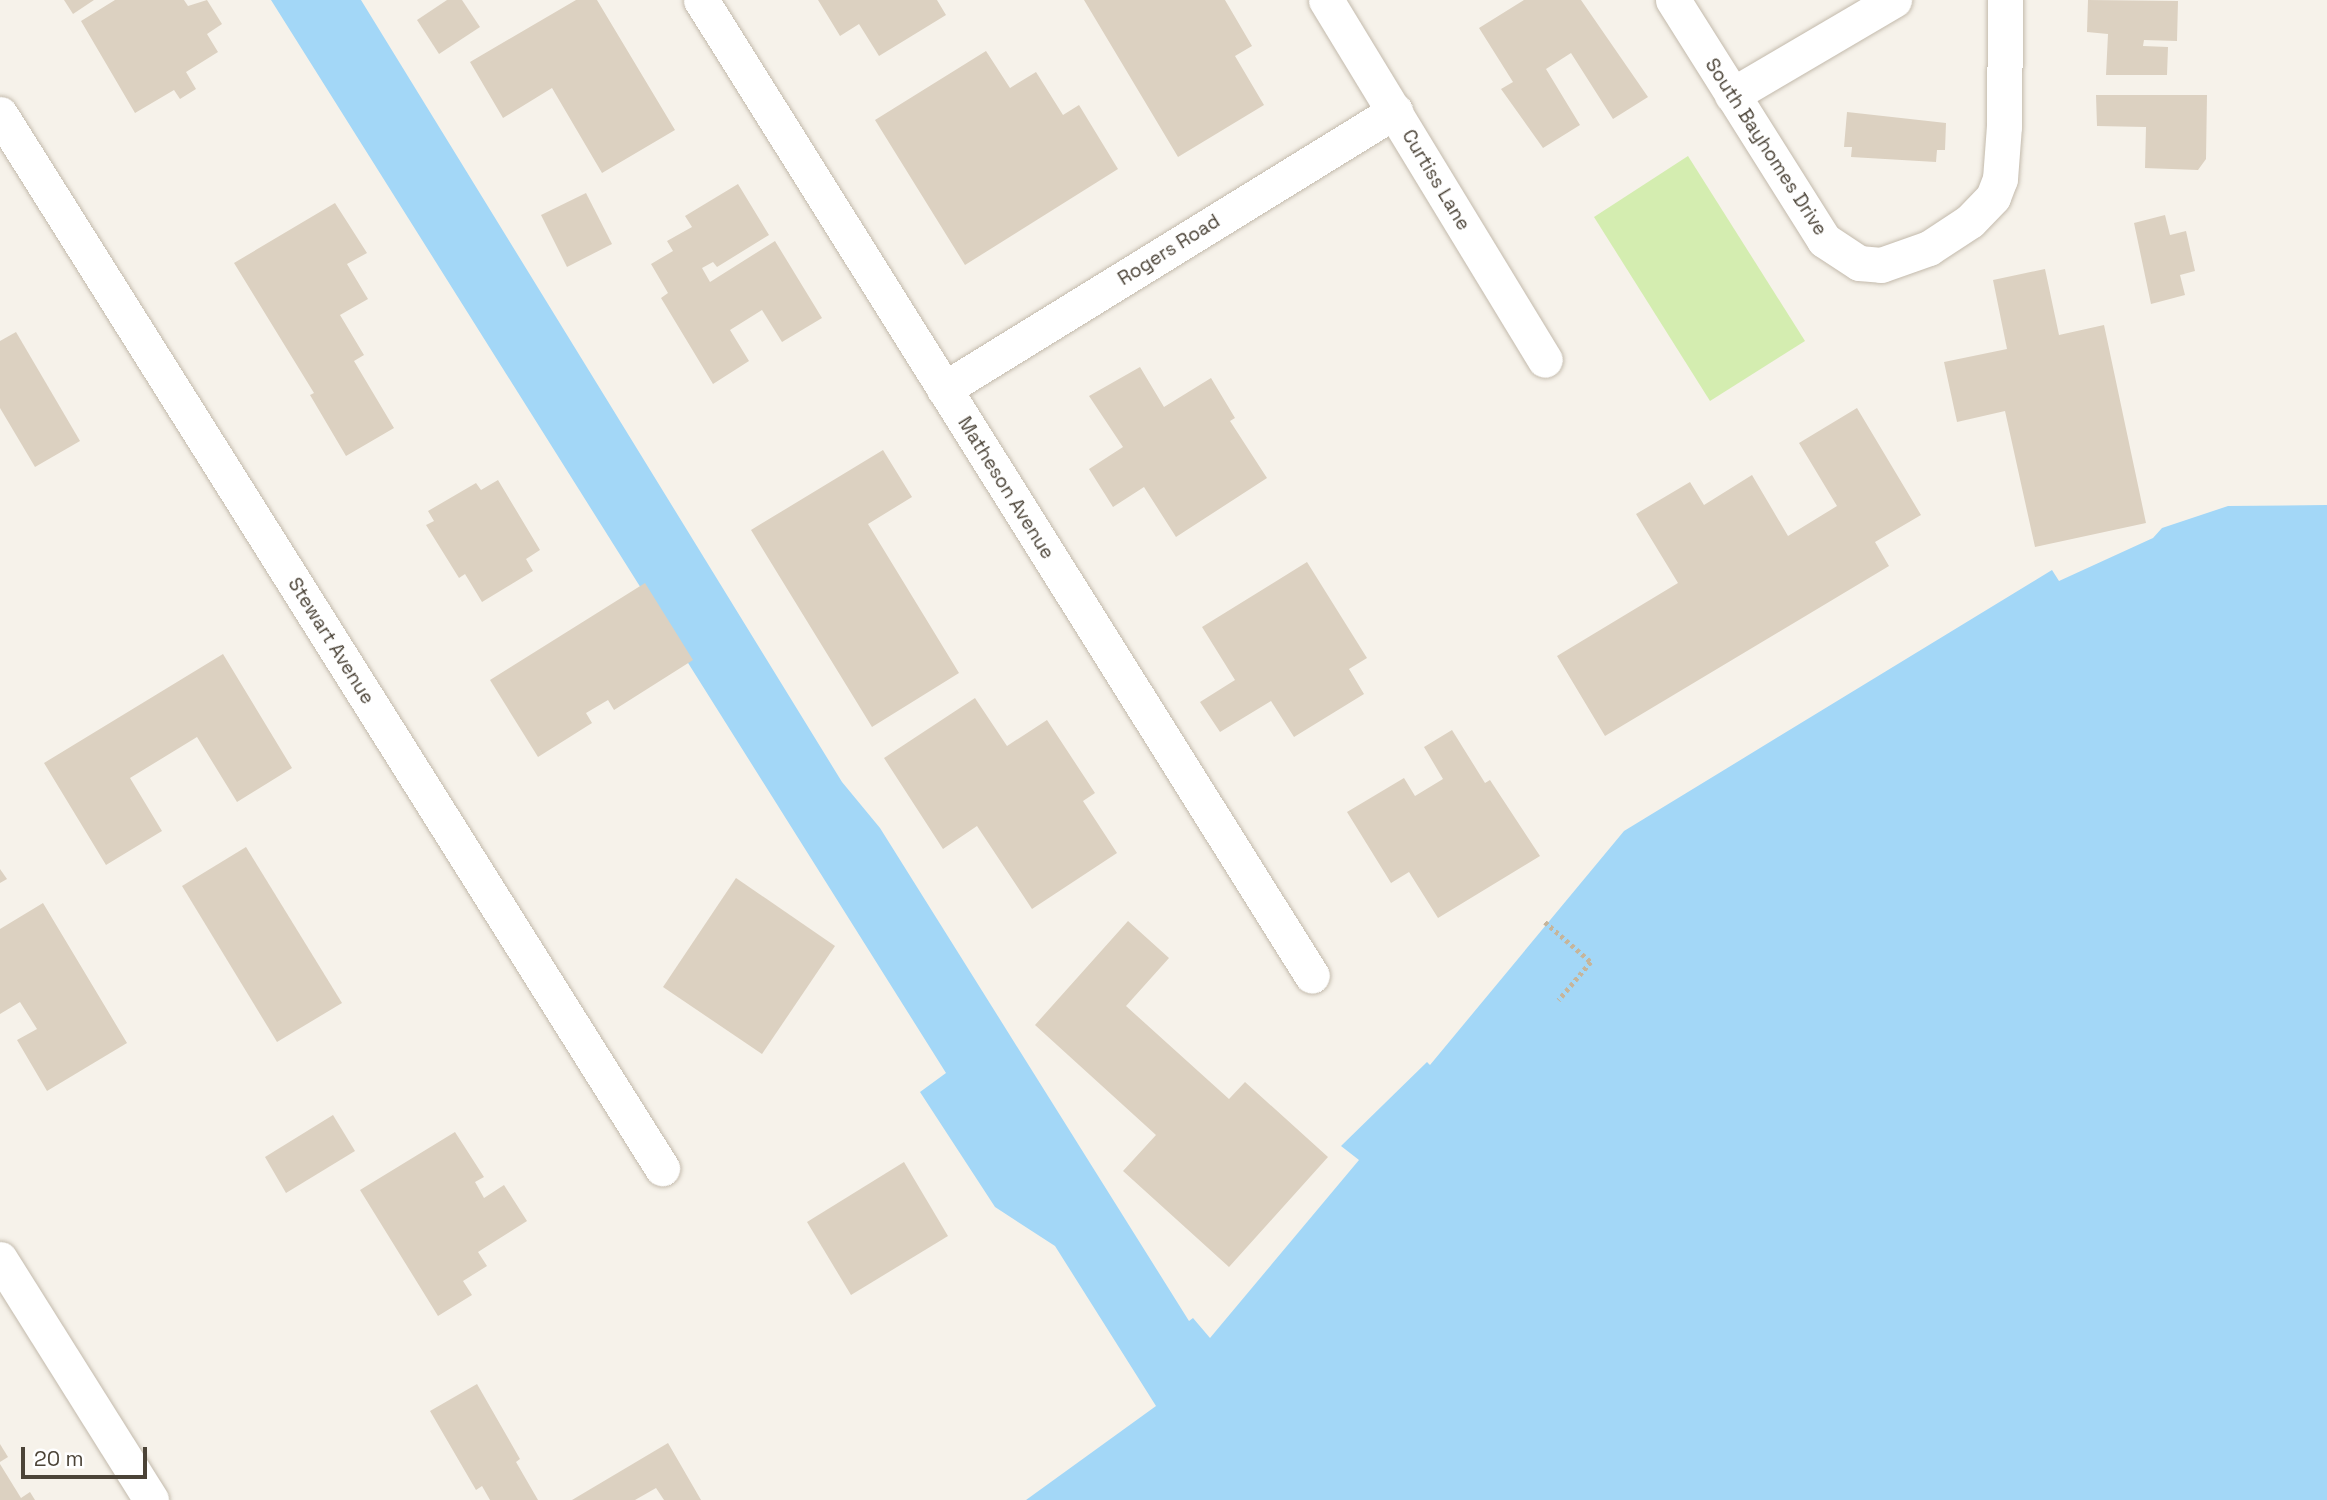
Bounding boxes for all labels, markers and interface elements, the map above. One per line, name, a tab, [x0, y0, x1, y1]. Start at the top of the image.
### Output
street label: South Bayhomes Drive	[1700, 54, 1832, 240]
street label: Curtiss Lane	[1397, 125, 1475, 235]
street label: Rogers Road	[1114, 210, 1224, 290]
street label: Matheson Avenue	[953, 413, 1059, 563]
street label: Stewart Avenue	[283, 573, 379, 709]
scale bar	[24, 1434, 150, 1478]
text: 20 m	[34, 1445, 84, 1472]

